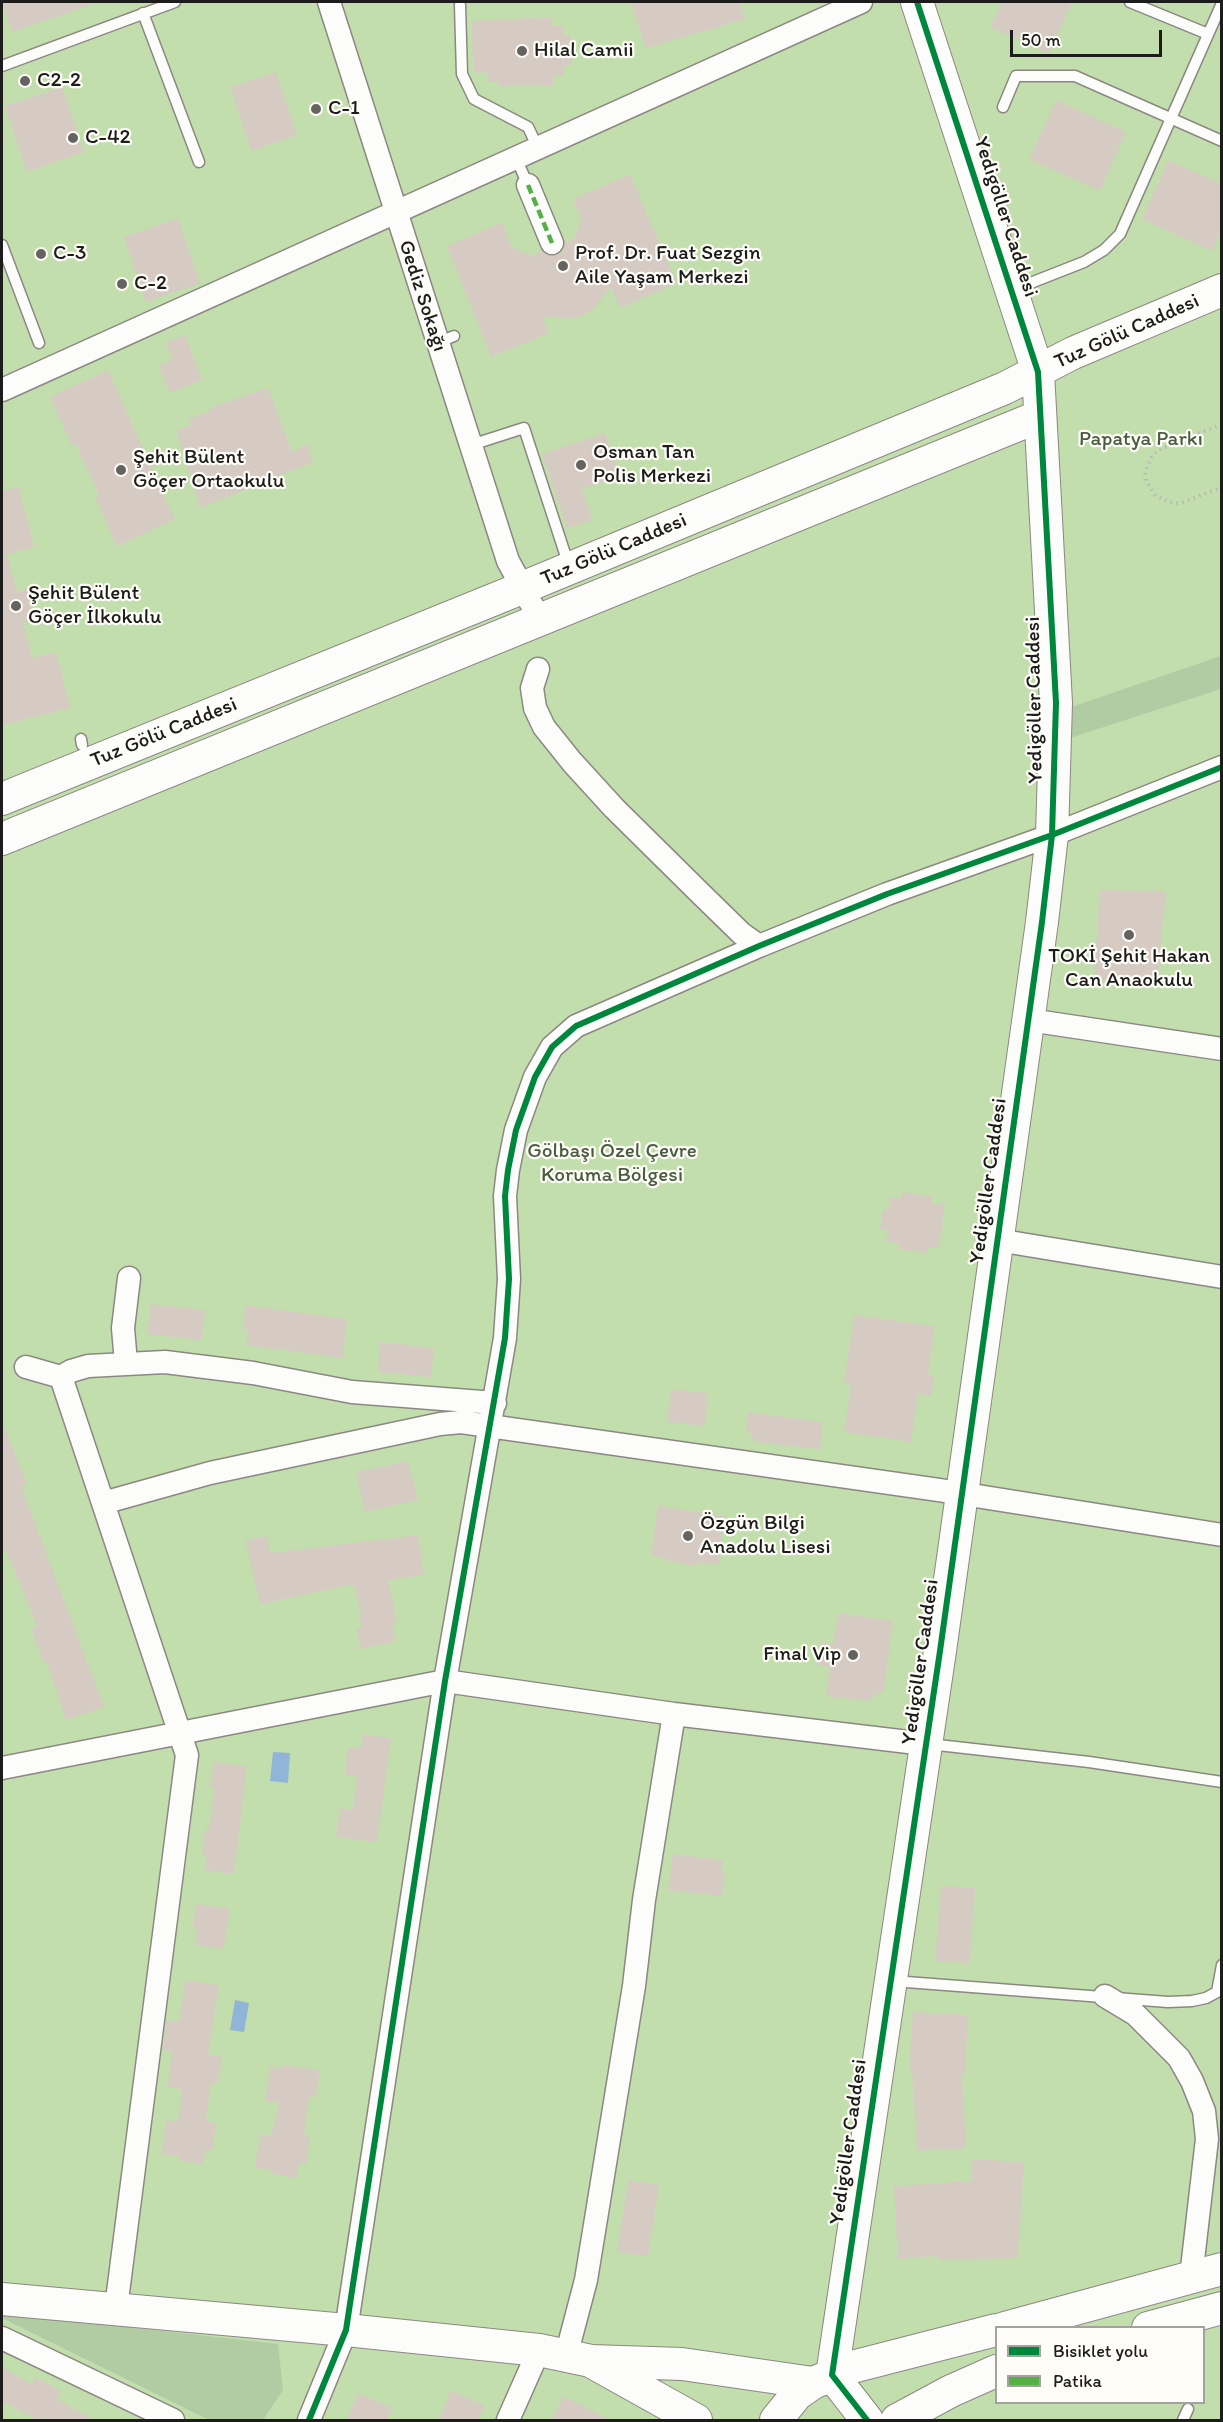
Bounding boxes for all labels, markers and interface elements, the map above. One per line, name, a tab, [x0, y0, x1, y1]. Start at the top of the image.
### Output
scale bar	[1013, 18, 1164, 56]
text: 50 m	[1021, 29, 1061, 51]
place label: Hilal Camii	[534, 38, 634, 64]
marker: Hilal Camii	[515, 44, 529, 58]
place label: C2-2	[37, 68, 81, 94]
marker: C2-2	[18, 74, 32, 88]
place label: C-1	[328, 96, 360, 122]
marker: C-1	[309, 102, 323, 116]
place label: C-42	[85, 125, 131, 151]
marker: C-42	[66, 131, 80, 145]
street label: Yedigöller Caddesi	[967, 134, 1043, 300]
street label: Gediz Sokağı	[392, 237, 452, 355]
place label: C-3	[53, 241, 86, 267]
place label: Prof. Dr. Fuat Sezgin Aile Yaşam Merkezi	[575, 241, 761, 291]
marker: C-3	[34, 247, 48, 261]
marker: Prof. Dr. Fuat Sezgin Aile Yaşam Merkezi	[556, 259, 570, 273]
place label: C-2	[134, 271, 167, 297]
marker: C-2	[115, 277, 129, 291]
street label: Tuz Gölü Caddesi	[1051, 289, 1203, 375]
park label: Papatya Parkı	[1079, 427, 1203, 453]
place label: Osman Tan Polis Merkezi	[593, 440, 711, 490]
place label: Şehit Bülent Göçer Ortaokulu	[133, 445, 284, 495]
marker: Osman Tan Polis Merkezi	[574, 458, 588, 472]
marker: Şehit Bülent Göçer Ortaokulu	[114, 463, 128, 477]
street label: Tuz Gölü Caddesi	[537, 508, 691, 592]
place label: Şehit Bülent Göçer İlkokulu	[28, 581, 161, 631]
marker: Şehit Bülent Göçer İlkokulu	[9, 599, 23, 613]
street label: Yedigöller Caddesi	[1021, 616, 1049, 784]
street label: Tuz Gölü Caddesi	[87, 692, 241, 774]
marker: TOKİ Şehit Hakan Can Anaokulu	[1122, 928, 1136, 942]
place label: TOKİ Şehit Hakan Can Anaokulu	[1048, 944, 1210, 994]
street label: Yedigöller Caddesi	[965, 1097, 1013, 1265]
park label: Gölbaşı Özel Çevre Koruma Bölgesi	[527, 1139, 697, 1189]
place label: Özgün Bilgi Anadolu Lisesi	[700, 1511, 830, 1561]
marker: Özgün Bilgi Anadolu Lisesi	[681, 1529, 695, 1543]
street label: Yedigöller Caddesi	[897, 1578, 945, 1746]
place label: Final Vip	[763, 1642, 841, 1668]
marker: Final Vip	[846, 1648, 860, 1662]
street label: Yedigöller Caddesi	[825, 2058, 873, 2226]
legend	[995, 2326, 1205, 2404]
text: Bisiklet yolu	[1053, 2340, 1148, 2362]
text: Patika	[1053, 2370, 1102, 2392]

